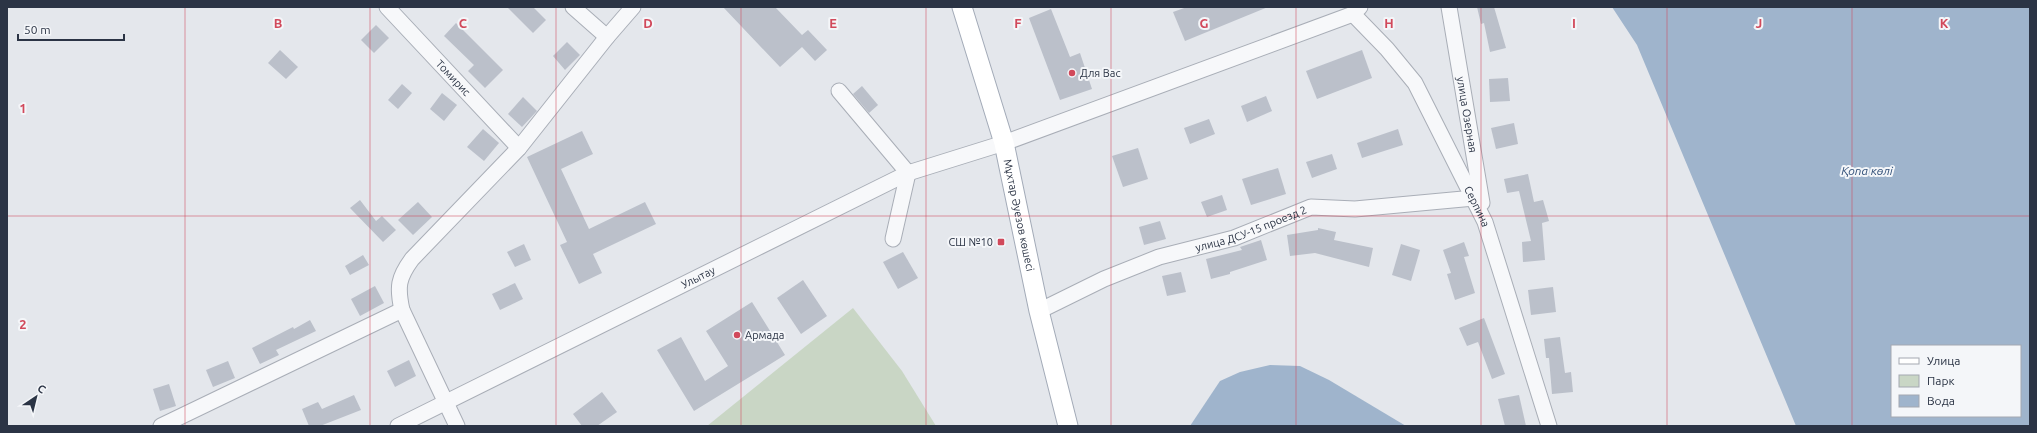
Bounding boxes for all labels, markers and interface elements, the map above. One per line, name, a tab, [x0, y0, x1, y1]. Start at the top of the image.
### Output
scale bar	[18, 16, 124, 42]
text: B	[274, 16, 283, 30]
text: C	[459, 16, 468, 30]
text: D	[643, 16, 653, 30]
text: E	[829, 16, 837, 30]
text: F	[1014, 16, 1022, 30]
text: G	[1200, 16, 1209, 30]
text: H	[1384, 16, 1394, 30]
text: I	[1572, 16, 1576, 30]
text: J	[1756, 16, 1762, 30]
text: K	[1940, 16, 1949, 30]
text: 50 m	[24, 23, 51, 36]
street label: Томирис	[434, 57, 473, 98]
place label: Для Вас	[1080, 67, 1121, 79]
marker: Для Вас	[1067, 68, 1077, 78]
street label: улица Озерная	[1455, 76, 1479, 153]
text: 1	[19, 101, 27, 115]
street label: Мұхтар Әуезов көшесі	[1001, 158, 1037, 272]
water label: Қопа көлі	[1841, 164, 1894, 177]
street label: Серпина	[1462, 184, 1492, 228]
street label: улица ДСУ-15 проезд 2	[1194, 203, 1308, 254]
place label: СШ №10	[949, 236, 993, 248]
marker: СШ №10	[996, 237, 1006, 247]
street label: Улытау	[679, 263, 718, 291]
text: 2	[19, 317, 27, 331]
place label: Армада	[745, 329, 784, 341]
marker: Армада	[732, 330, 742, 340]
legend	[1891, 345, 2021, 417]
text: Улица	[1927, 354, 1960, 367]
text: Парк	[1927, 374, 1955, 387]
north arrow	[16, 377, 56, 417]
text: С	[35, 382, 48, 396]
text: Вода	[1927, 394, 1955, 407]

